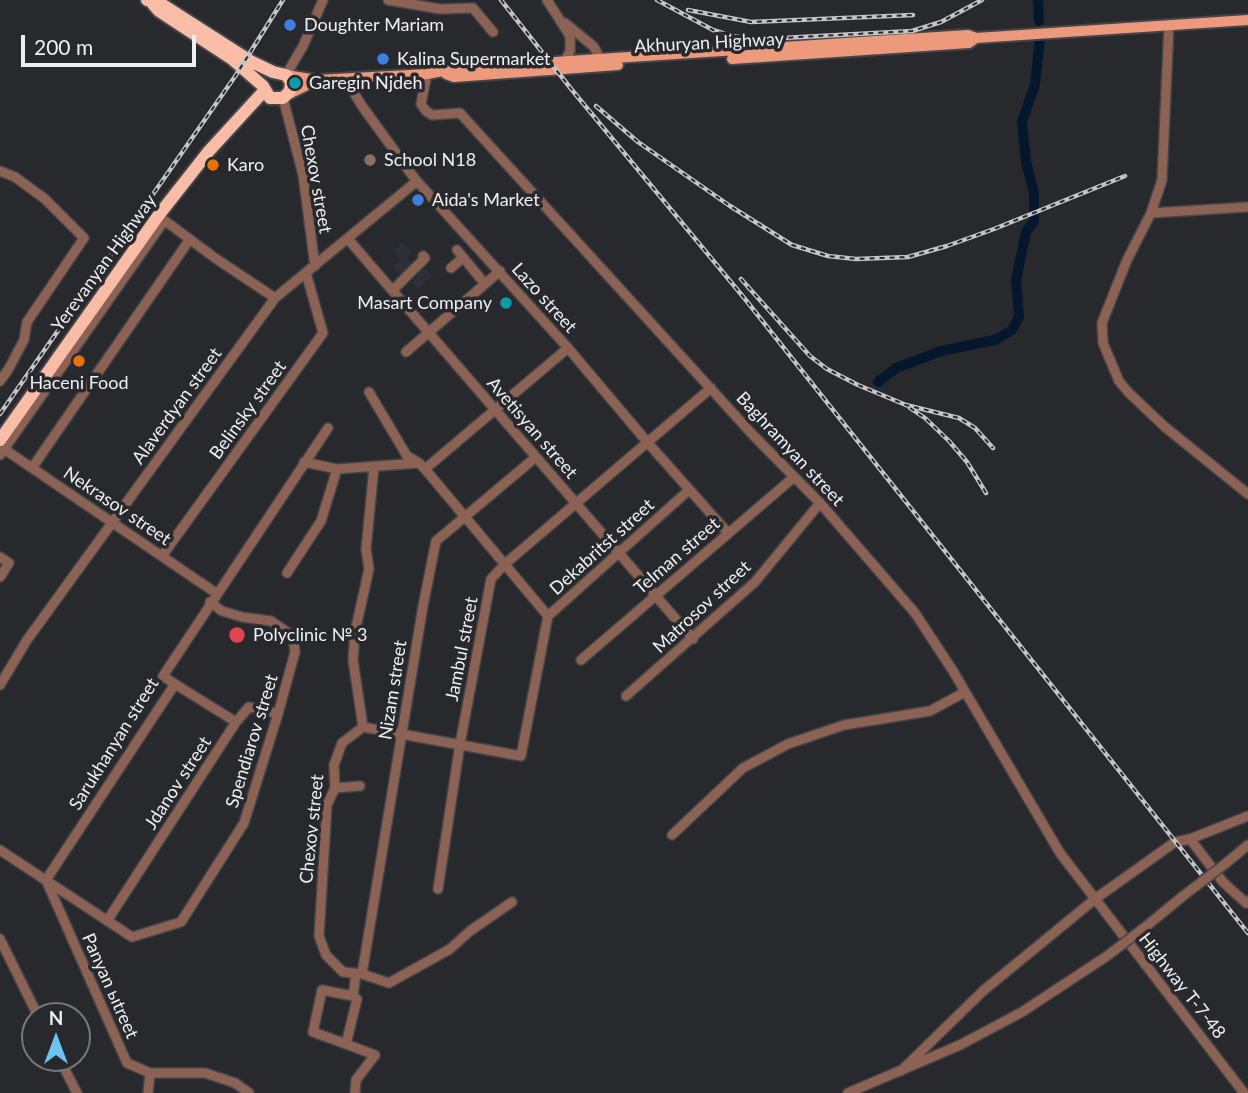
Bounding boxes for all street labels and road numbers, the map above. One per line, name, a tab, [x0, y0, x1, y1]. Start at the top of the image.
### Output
street label: Akhuryan Highway	[634, 28, 784, 58]
street label: Chexov street	[296, 123, 336, 235]
street label: Yerevanyan Highway	[47, 190, 161, 336]
street label: Lazo street	[507, 259, 581, 337]
street label: Alaverdyan street	[128, 344, 226, 468]
street label: Belinsky street	[205, 357, 291, 463]
street label: Avetisyan street	[482, 373, 582, 483]
street label: Baghramyan street	[732, 387, 848, 511]
street label: Nekrasov street	[59, 462, 175, 550]
street label: Dekabritst street	[545, 494, 659, 600]
street label: Telman street	[630, 513, 724, 599]
street label: Matrosov street	[649, 556, 755, 658]
street label: Jambul street	[441, 595, 483, 703]
street label: Nizam street	[374, 639, 412, 741]
street label: Spendiarov street	[221, 672, 283, 810]
street label: Sarukhanyan street	[65, 674, 163, 814]
street label: Jdanov street	[140, 733, 216, 833]
street label: Chexov street	[296, 773, 328, 885]
street label: Highway T-7-48	[1134, 929, 1230, 1043]
street label: Panyan ыtreet	[77, 930, 143, 1042]

